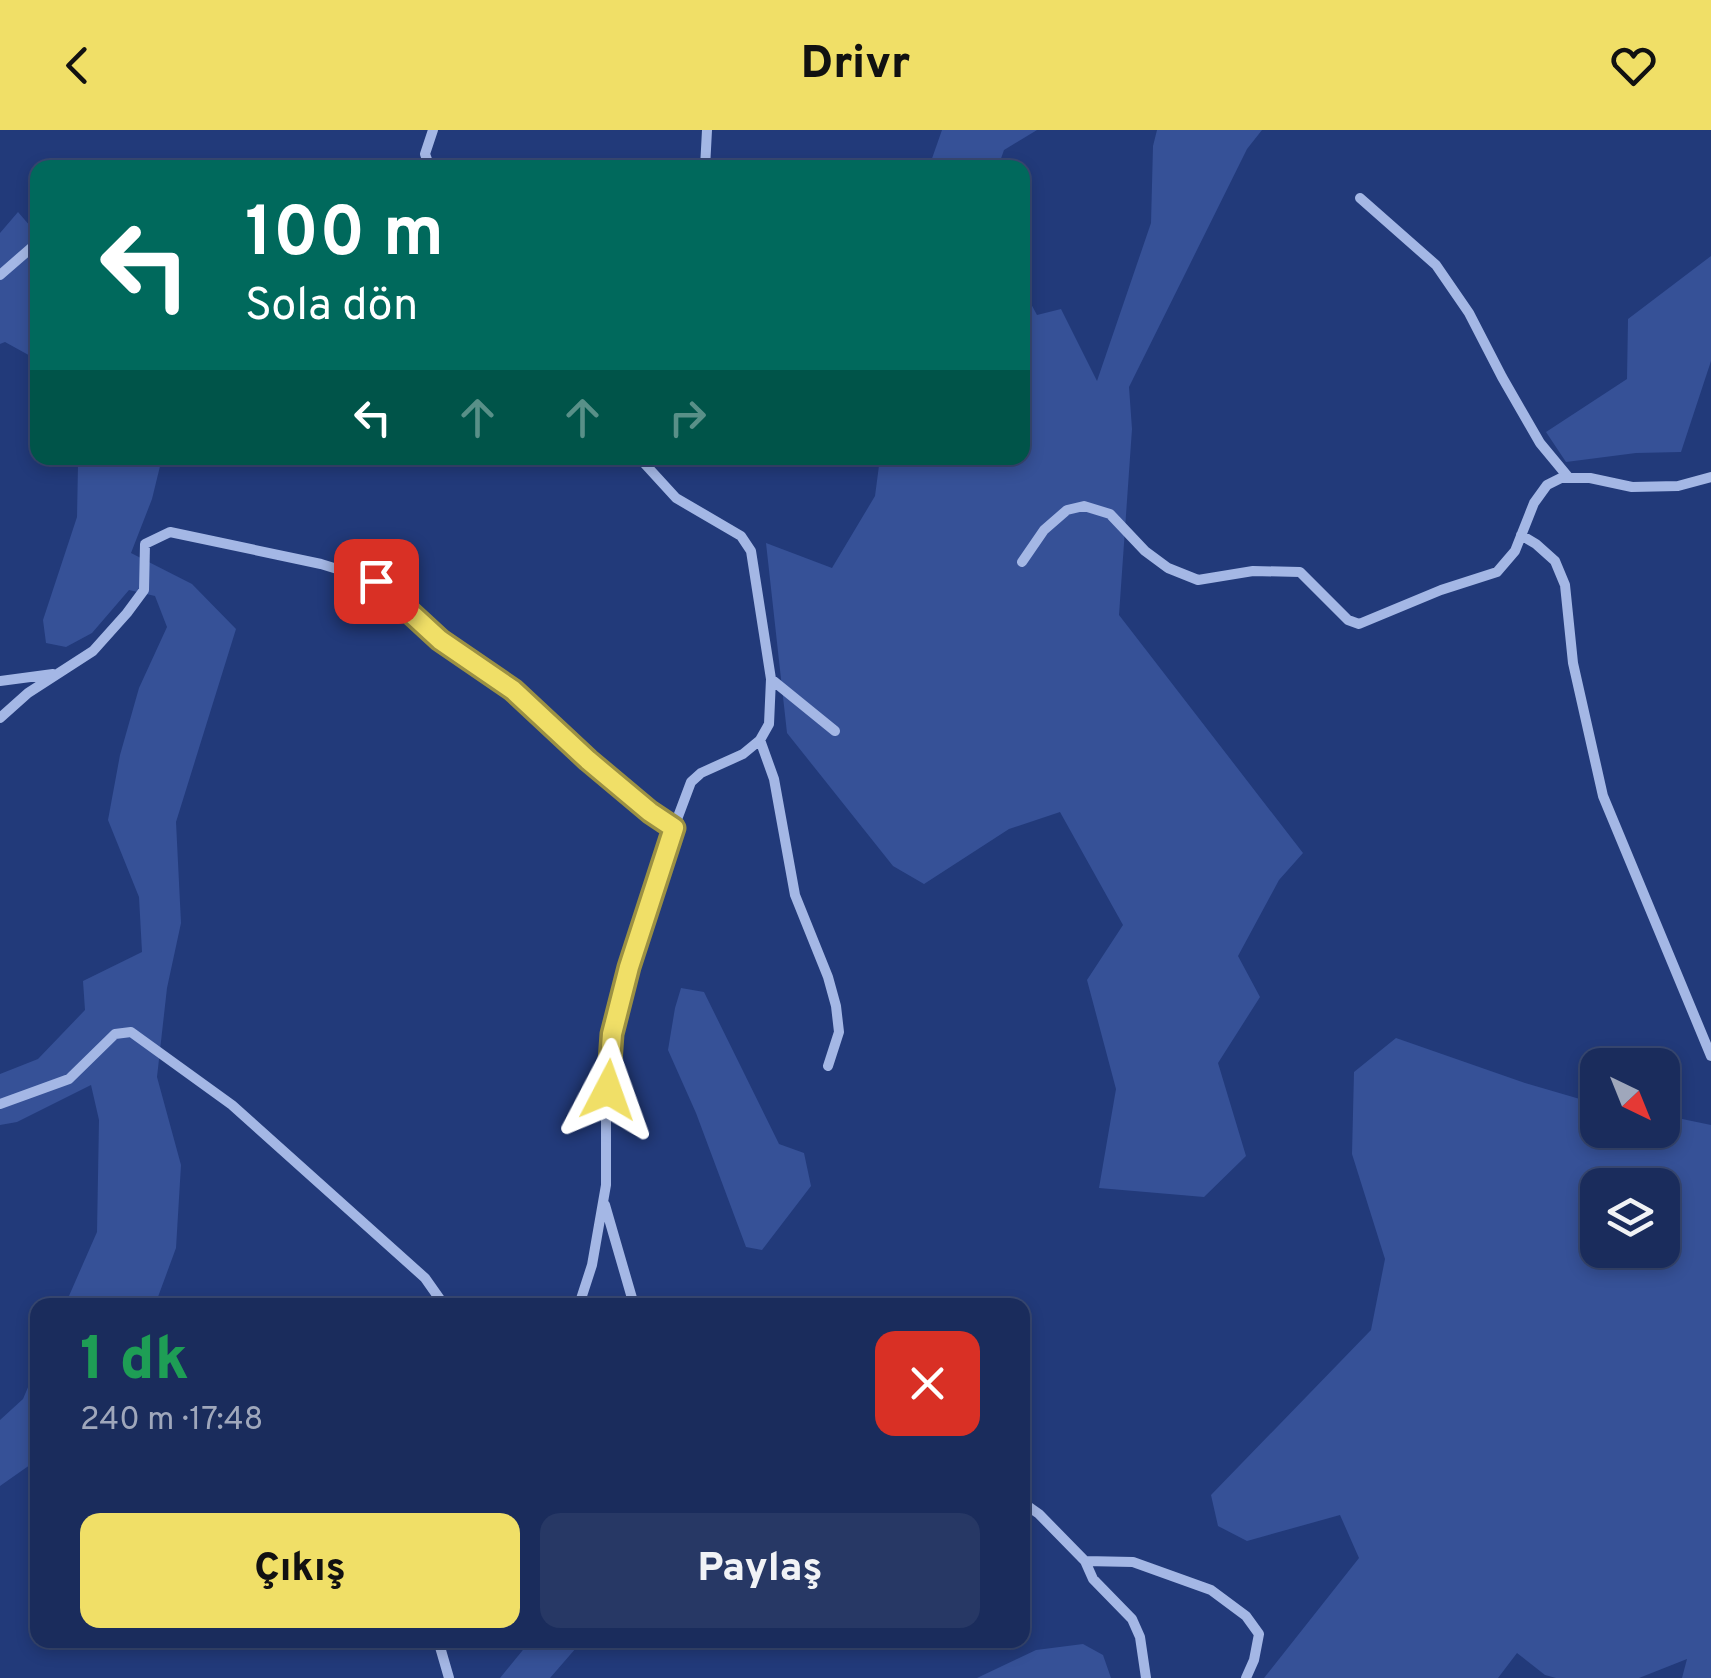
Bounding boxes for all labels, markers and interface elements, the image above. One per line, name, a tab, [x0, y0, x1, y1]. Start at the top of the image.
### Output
text: Drivr	[801, 37, 910, 94]
icon: back	[50, 38, 105, 93]
icon: heart	[1606, 38, 1661, 93]
text: 100 m	[245, 192, 444, 281]
icon: left	[80, 200, 210, 330]
text: Sola dön	[245, 279, 418, 336]
icon: left	[345, 390, 400, 445]
icon: ahead	[450, 390, 505, 445]
icon: ahead	[555, 390, 610, 445]
icon: right	[660, 390, 715, 445]
pin	[334, 539, 419, 624]
icon: arrive	[349, 554, 404, 609]
position arrow	[556, 1038, 660, 1142]
north arrow	[1580, 1048, 1680, 1148]
map controls	[1580, 1048, 1680, 1268]
button: layers	[1580, 1168, 1680, 1268]
text: 1 dk	[80, 1325, 189, 1401]
button: close	[875, 1331, 980, 1436]
text: 240 m · 17:48	[80, 1401, 263, 1441]
button: Çıkış	[80, 1513, 520, 1628]
button: Paylaş	[540, 1513, 980, 1628]

